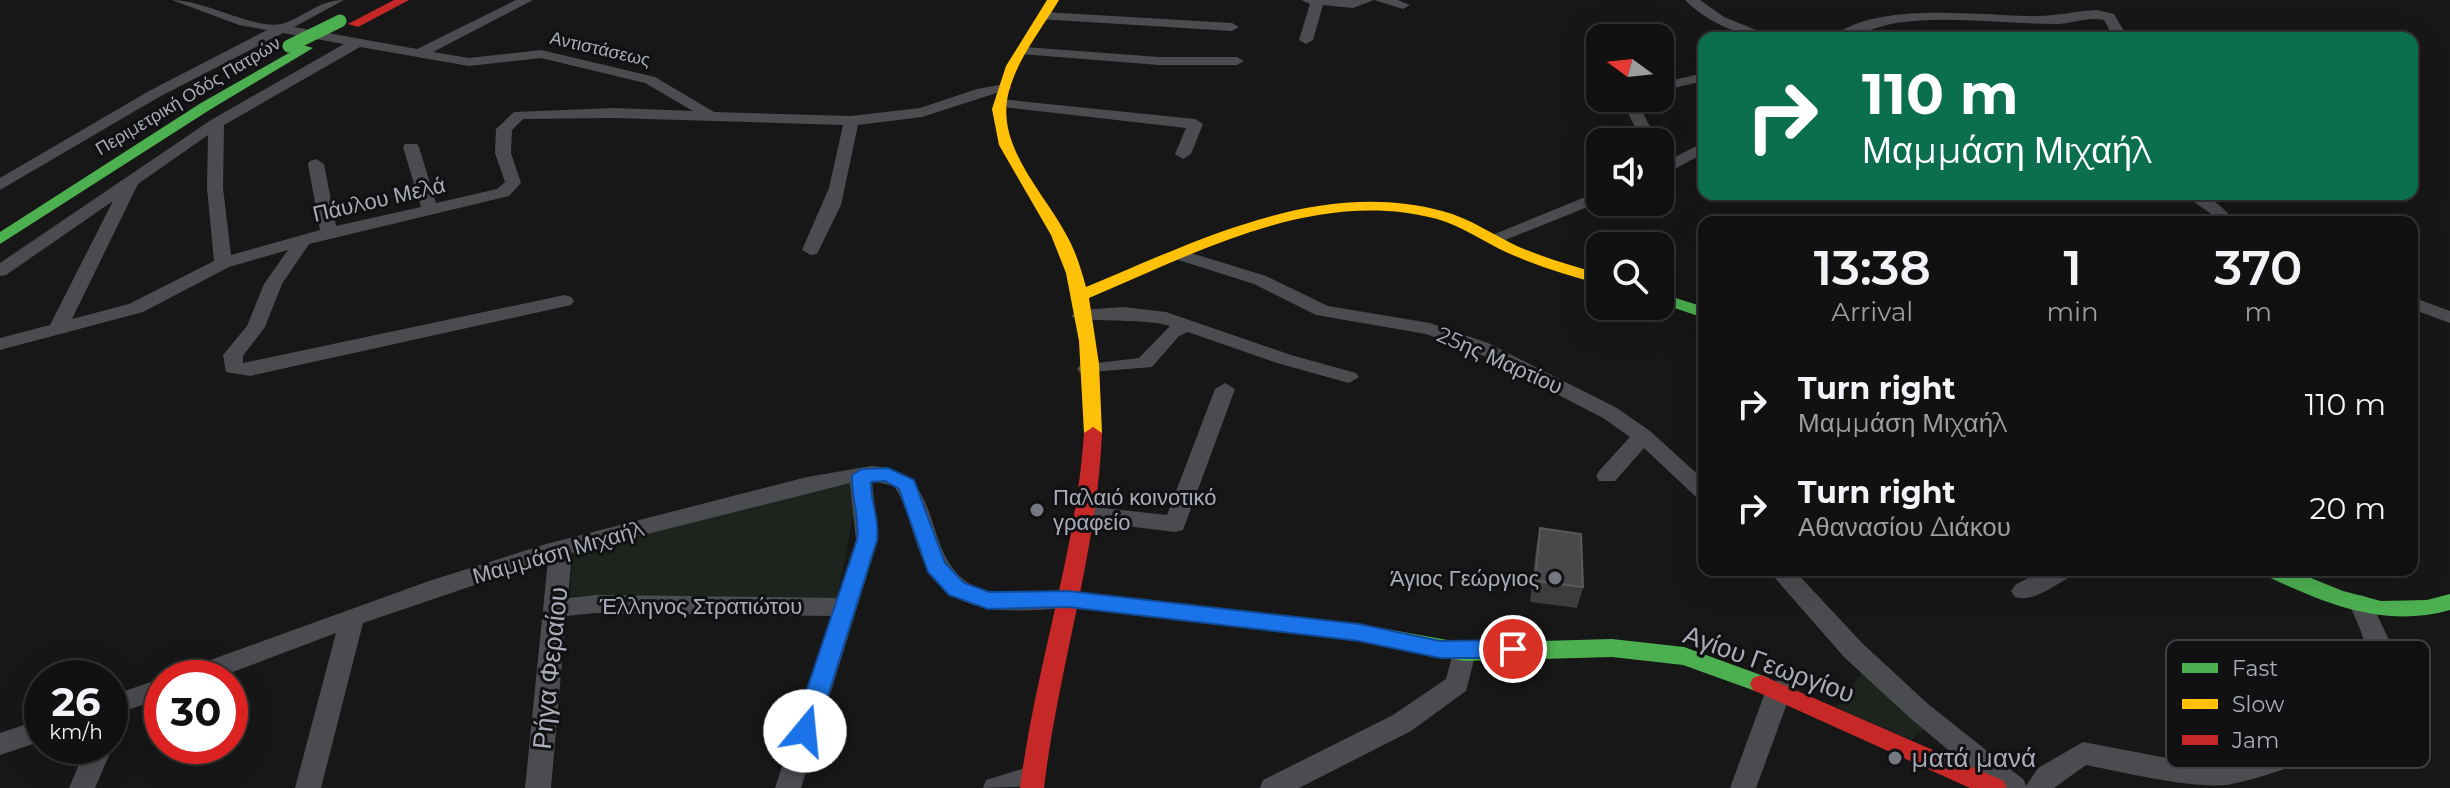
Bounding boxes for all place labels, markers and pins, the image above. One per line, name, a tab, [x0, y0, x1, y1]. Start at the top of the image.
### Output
place label: Παλαιό κοινοτικό γραφείο	[1053, 484, 1216, 536]
marker: Παλαιό κοινοτικό γραφείο	[1028, 501, 1046, 519]
place label: Άγιος Γεώργιος	[1390, 565, 1539, 592]
marker: Άγιος Γεώργιος	[1546, 569, 1564, 587]
pin	[1479, 615, 1547, 683]
place label: ματά μανά	[1911, 742, 2036, 774]
marker: ματά μανά	[1886, 749, 1904, 767]

